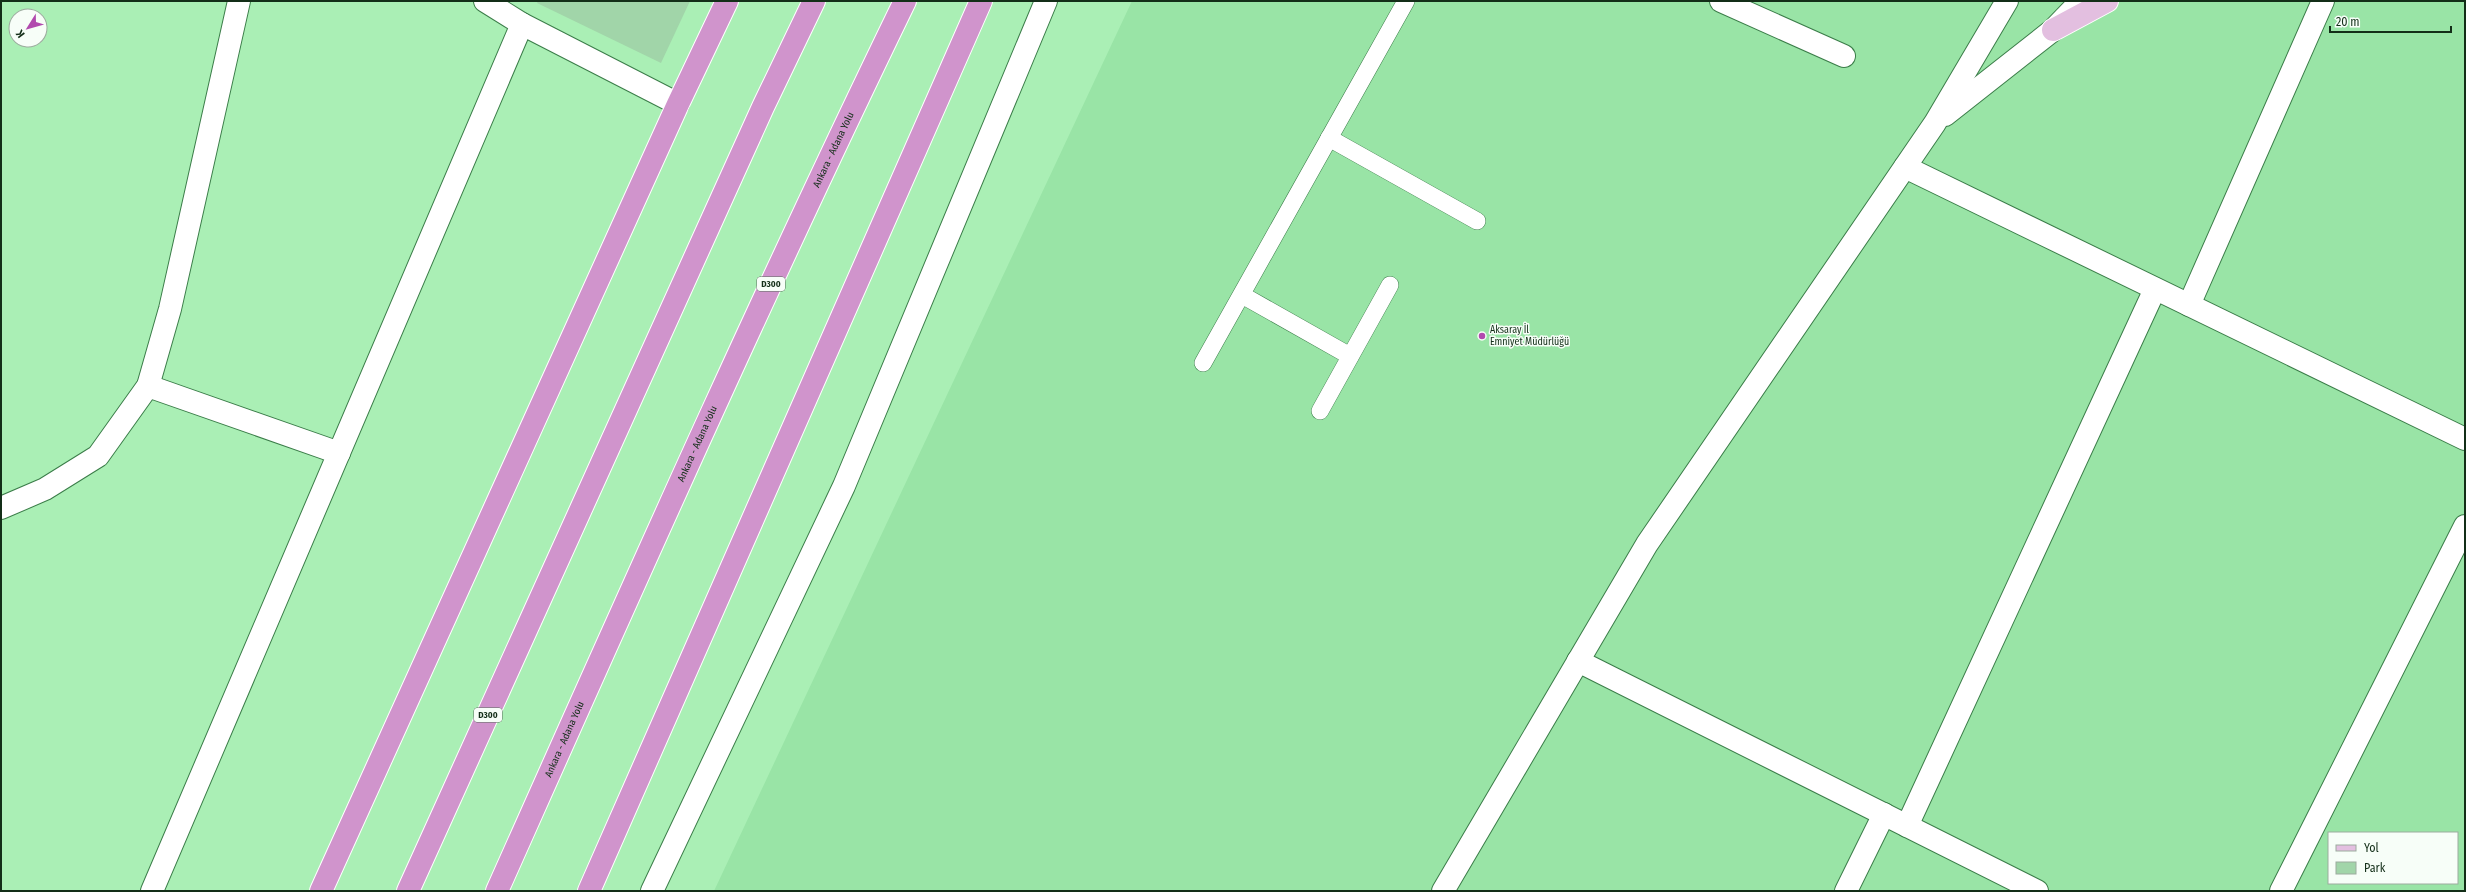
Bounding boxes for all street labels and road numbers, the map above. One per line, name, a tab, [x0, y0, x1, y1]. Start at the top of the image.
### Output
street label: Ankara - Adana Yolu	[811, 110, 857, 190]
road number: D300	[757, 277, 785, 291]
street label: Ankara - Adana Yolu	[675, 404, 720, 484]
street label: Ankara - Adana Yolu	[542, 699, 587, 779]
road number: D300	[474, 708, 502, 722]

